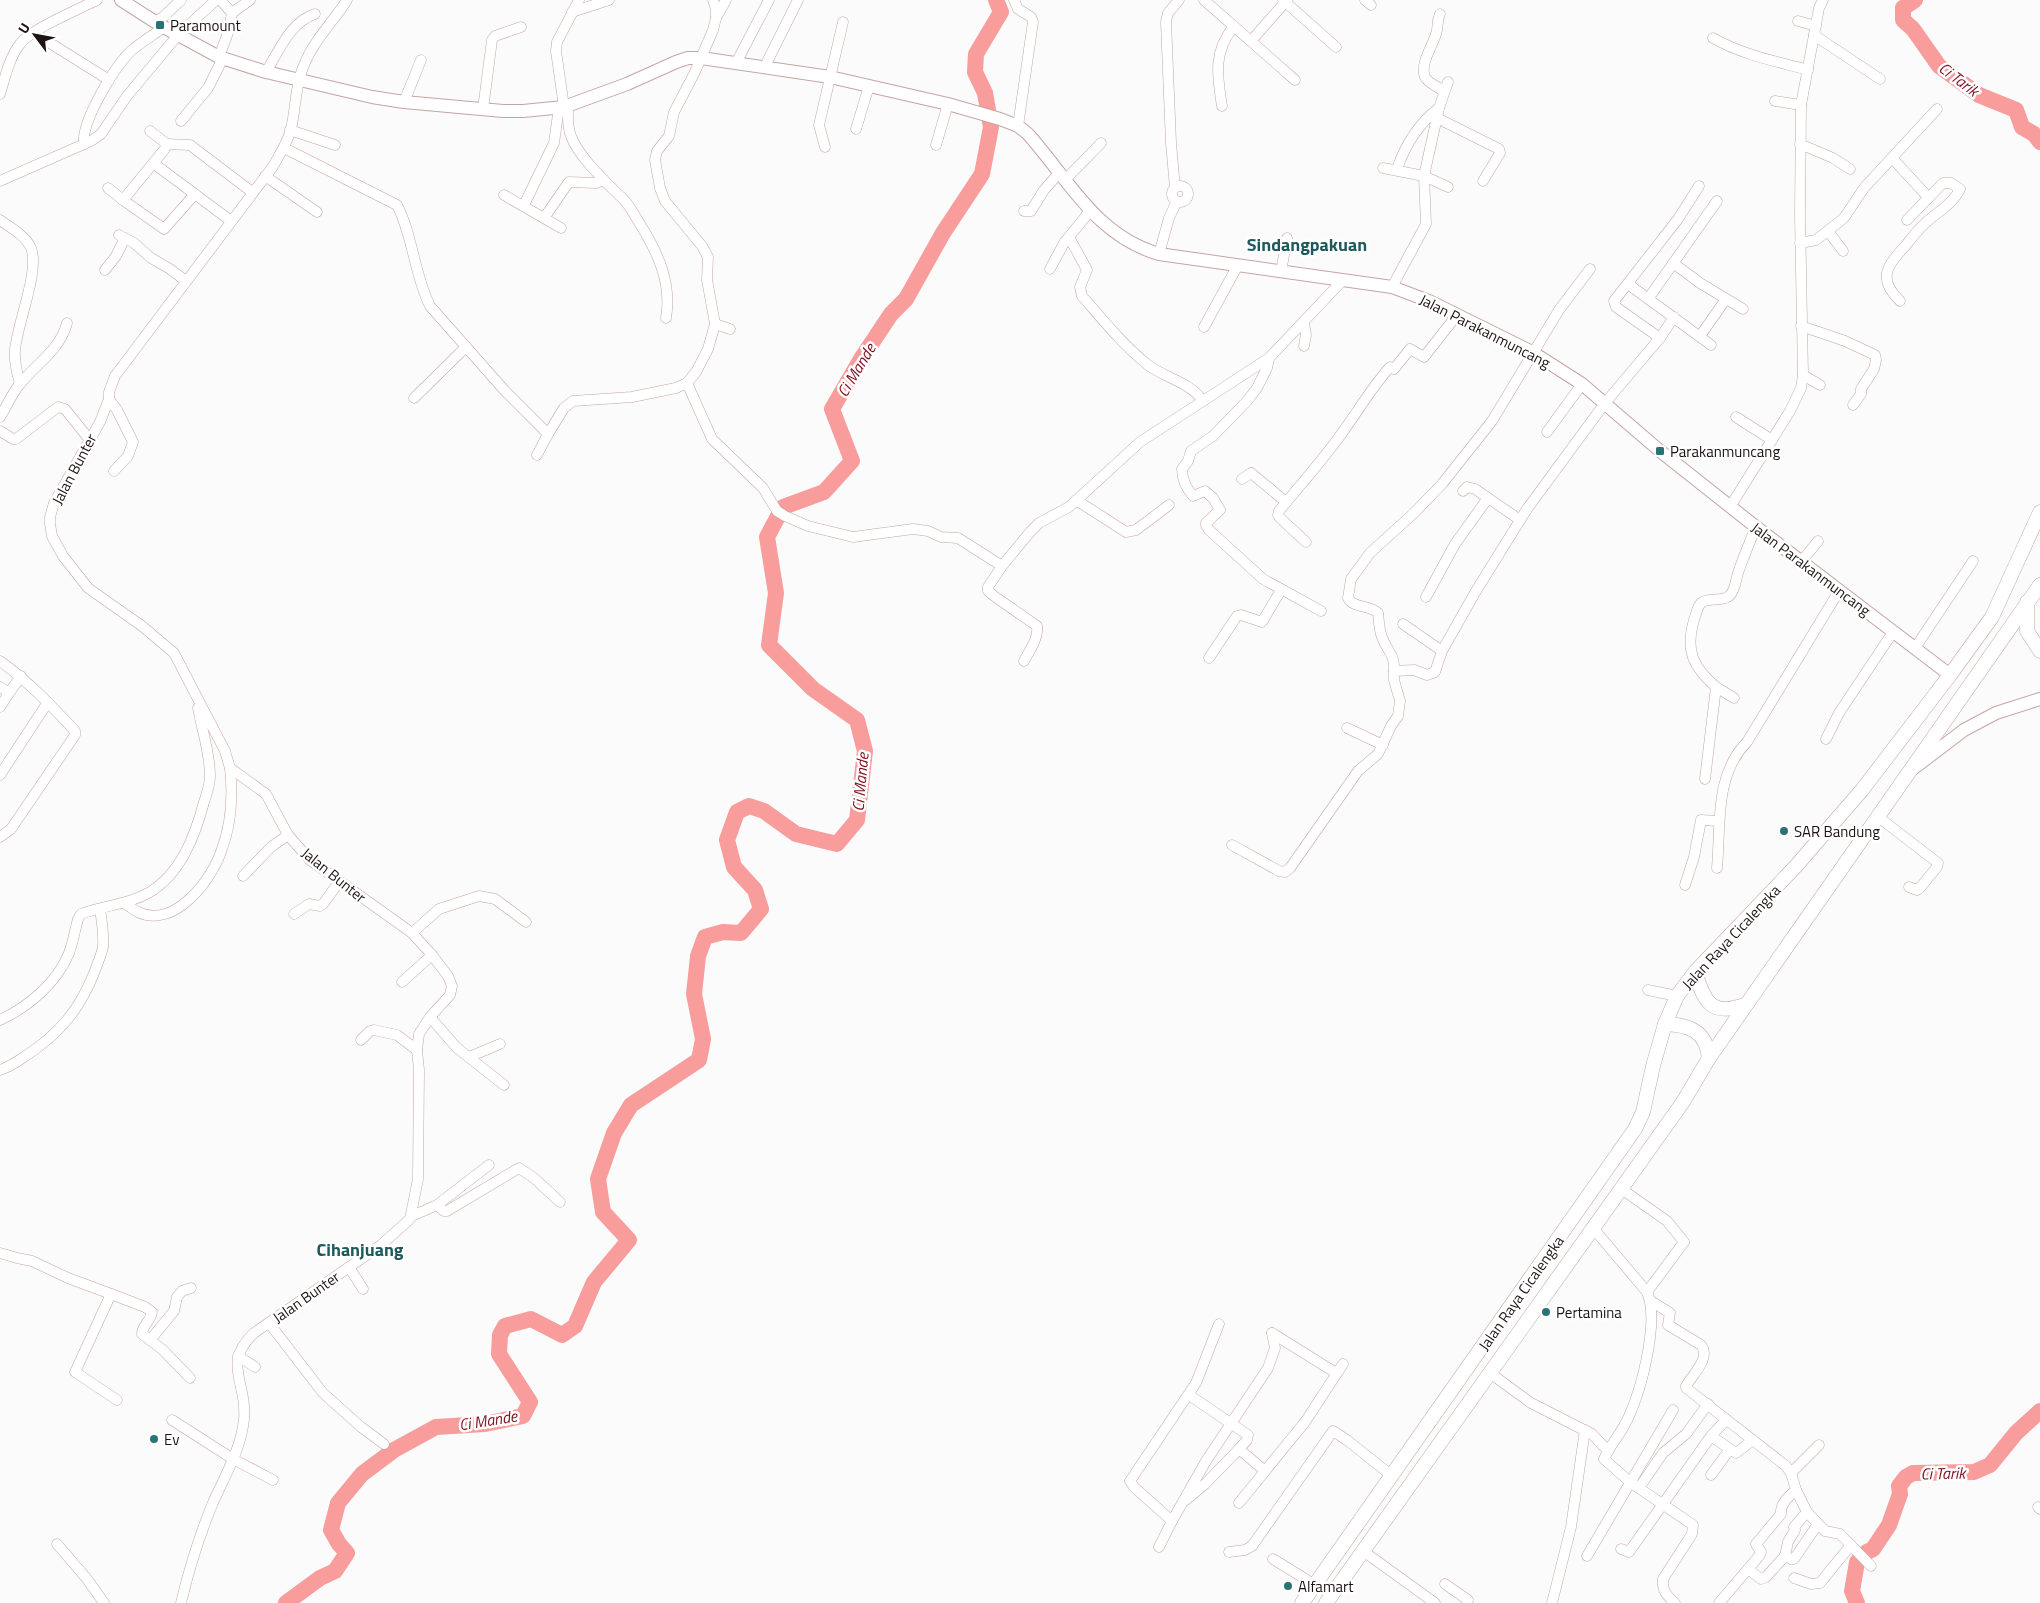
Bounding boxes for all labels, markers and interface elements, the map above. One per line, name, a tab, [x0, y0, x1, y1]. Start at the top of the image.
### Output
north arrow	[10, 10, 60, 60]
place label: Paramount	[170, 14, 241, 37]
text: U	[12, 18, 35, 37]
marker: Paramount	[154, 19, 166, 31]
water label: Ci Tarik	[1934, 56, 1986, 103]
district label: Sindangpakuan	[1247, 231, 1367, 258]
street label: Jalan Parakanmuncang	[1415, 288, 1555, 374]
water label: Ci Mande	[831, 337, 882, 401]
street label: Jalan Bunter	[46, 429, 102, 509]
place label: Parakanmuncang	[1670, 440, 1780, 463]
marker: Parakanmuncang	[1654, 445, 1666, 457]
street label: Jalan Parakanmuncang	[1746, 516, 1876, 622]
water label: Ci Mande	[845, 750, 875, 812]
place label: SAR Bandung	[1794, 820, 1880, 843]
marker: SAR Bandung	[1778, 825, 1790, 837]
street label: Jalan Bunter	[297, 842, 371, 908]
street label: Jalan Raya Cicalengka	[1676, 879, 1786, 994]
street label: Jalan Raya Cicalengka	[1473, 1230, 1570, 1355]
district label: Cihanjuang	[317, 1236, 404, 1263]
street label: Jalan Bunter	[268, 1265, 344, 1329]
place label: Pertamina	[1556, 1301, 1622, 1324]
marker: Pertamina	[1540, 1306, 1552, 1318]
water label: Ci Mande	[457, 1403, 520, 1436]
place label: Ev	[164, 1428, 179, 1451]
marker: Ev	[148, 1433, 160, 1445]
water label: Ci Tarik	[1920, 1461, 1967, 1485]
place label: Alfamart	[1298, 1575, 1354, 1598]
marker: Alfamart	[1282, 1580, 1294, 1592]

